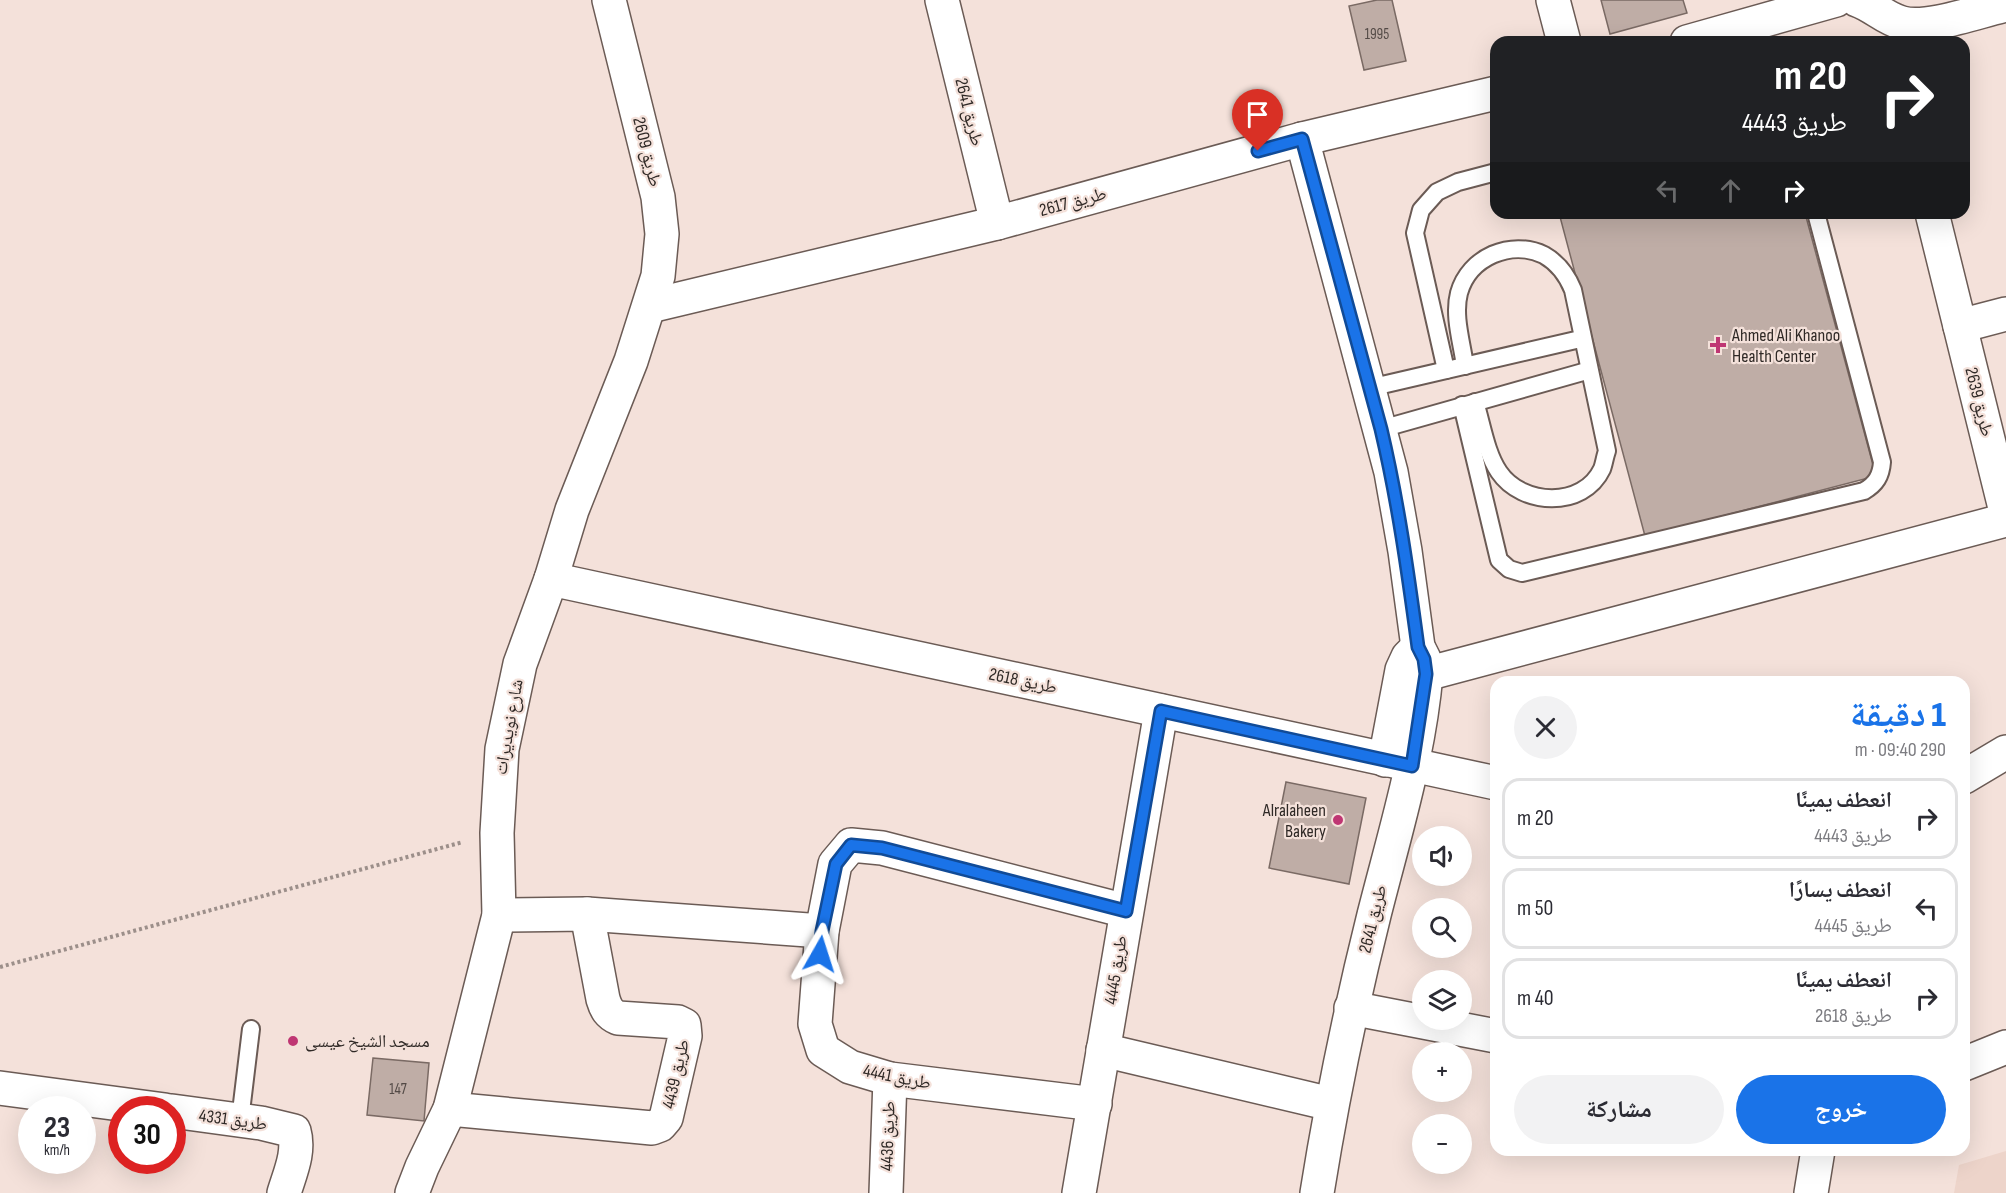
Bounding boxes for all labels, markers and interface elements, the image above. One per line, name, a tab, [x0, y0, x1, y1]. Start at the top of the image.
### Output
house number: 1995	[1365, 25, 1389, 44]
text: 20 m	[1774, 51, 1847, 102]
icon: right	[1868, 60, 1946, 138]
street label: طريق 2641	[950, 76, 988, 148]
pin	[1232, 89, 1283, 151]
icon: arrive	[1241, 98, 1274, 131]
text: طريق 4443	[1742, 107, 1847, 139]
street label: طريق 2609	[628, 115, 666, 189]
icon: left	[1651, 174, 1684, 207]
icon: ahead	[1714, 174, 1747, 207]
icon: right	[1777, 174, 1810, 207]
street label: طريق 2617	[1037, 183, 1109, 221]
place label: Ahmed Ali Khanoo Health Center	[1731, 325, 1840, 367]
marker: Ahmed Ali Khanoo Health Center	[1709, 336, 1727, 354]
street label: طريق 2639	[1960, 365, 1998, 439]
street label: طريق 2618	[987, 664, 1059, 698]
street label: شارع نويديرات	[490, 678, 528, 776]
text: 1 دقيقة	[1850, 694, 1946, 737]
button: close	[1514, 696, 1577, 759]
text: 290 m · 09:40	[1855, 738, 1946, 762]
text: انعطف يمينًا	[1795, 787, 1892, 814]
place label: Alralaheen Bakery	[1262, 800, 1326, 842]
icon: right	[1910, 802, 1943, 835]
text: 20 m	[1517, 805, 1554, 832]
marker: Alralaheen Bakery	[1331, 813, 1345, 827]
text: طريق 4443	[1814, 824, 1892, 848]
map controls	[1412, 826, 1472, 1174]
button: sound	[1412, 826, 1472, 886]
text: انعطف يسارًا	[1789, 877, 1892, 904]
street label: طريق 2641	[1354, 883, 1392, 955]
icon: left	[1910, 892, 1943, 925]
text: 50 m	[1517, 895, 1553, 922]
button: search	[1412, 898, 1472, 958]
text: طريق 4445	[1815, 914, 1892, 938]
position arrow	[788, 922, 852, 986]
street label: طريق 4445	[1100, 934, 1132, 1006]
text: انعطف يمينًا	[1795, 967, 1892, 994]
button: layers	[1412, 970, 1472, 1030]
icon: right	[1910, 982, 1943, 1015]
text: 40 m	[1517, 985, 1554, 1012]
text: طريق 2618	[1815, 1004, 1892, 1028]
place label: مسجد الشيخ عيسى	[305, 1031, 430, 1053]
marker: مسجد الشيخ عيسى	[286, 1034, 300, 1048]
street label: طريق 4439	[658, 1037, 694, 1111]
button: +	[1412, 1042, 1472, 1102]
street label: طريق 4441	[861, 1060, 933, 1094]
button: مشاركة	[1514, 1075, 1724, 1144]
button: خروج	[1736, 1075, 1946, 1144]
house number: 147	[389, 1080, 407, 1099]
speed limit sign: 30	[108, 1096, 186, 1174]
street label: طريق 4436	[876, 1100, 900, 1172]
street label: طريق 4331	[197, 1105, 269, 1135]
text: 23	[44, 1110, 70, 1146]
button: −	[1412, 1114, 1472, 1174]
text: km/h	[44, 1141, 70, 1160]

